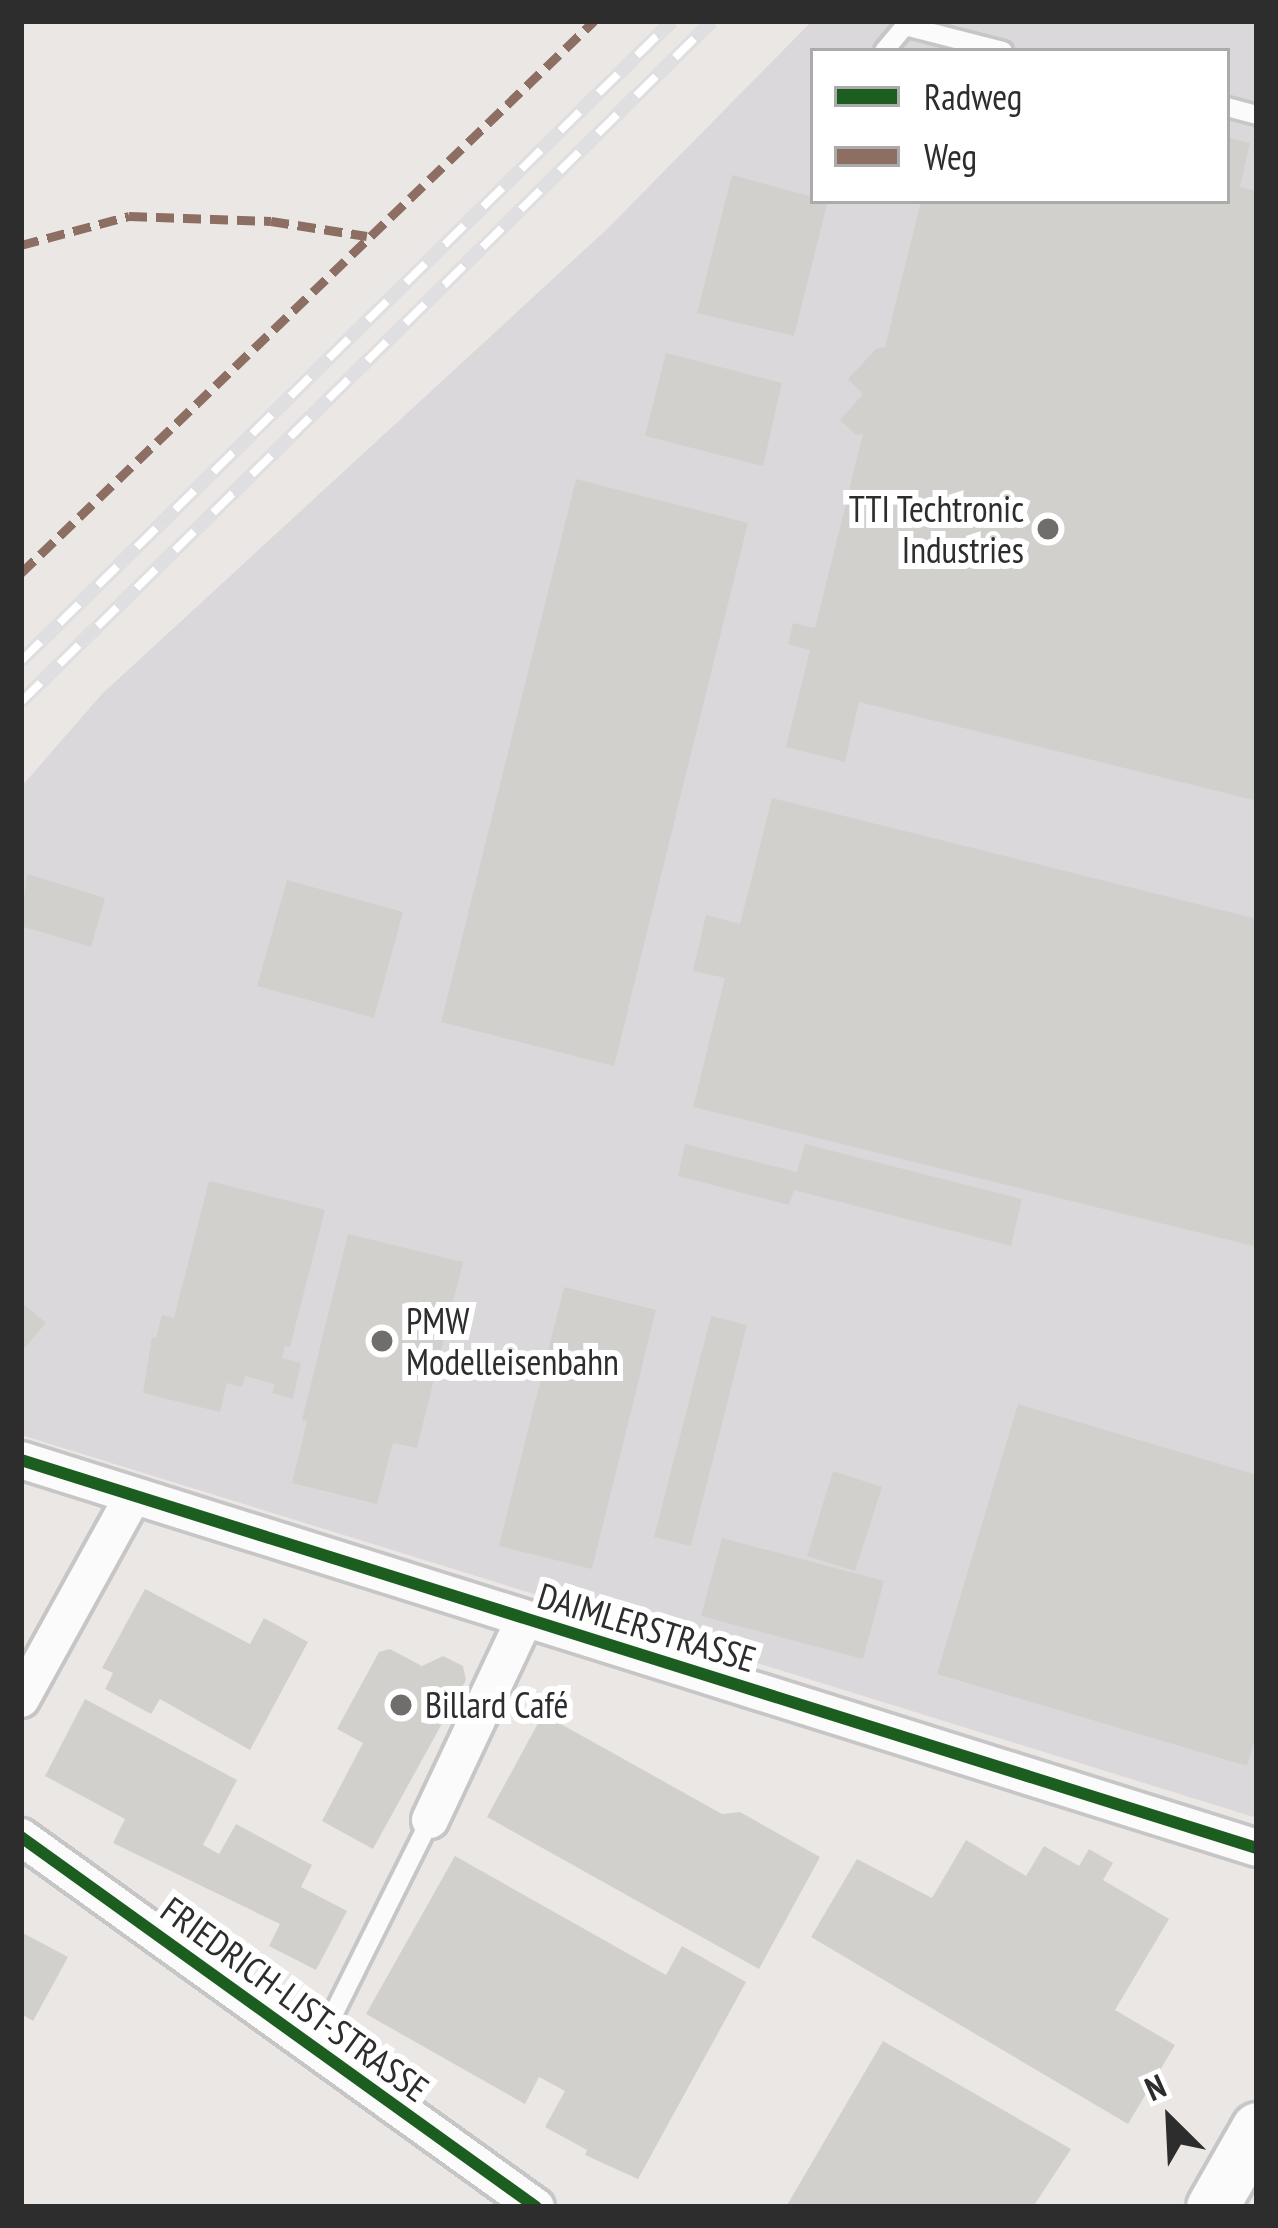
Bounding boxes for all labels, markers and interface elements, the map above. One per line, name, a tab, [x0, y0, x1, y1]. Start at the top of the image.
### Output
legend	[810, 48, 1230, 204]
text: Radweg	[924, 73, 1022, 120]
text: Weg	[924, 133, 977, 180]
place label: TTI Techtronic Industries	[848, 486, 1024, 571]
marker: TTI Techtronic Industries	[1035, 516, 1061, 542]
place label: PMW Modelleisenbahn	[406, 1298, 619, 1383]
marker: PMW Modelleisenbahn	[369, 1328, 395, 1354]
street label: DAIMLERSTRASSE	[533, 1573, 761, 1681]
place label: Billard Café	[425, 1683, 568, 1727]
marker: Billard Café	[388, 1692, 414, 1718]
street label: FRIEDRICH-LIST-STRASSE	[153, 1888, 437, 2110]
north arrow	[1110, 2060, 1230, 2180]
text: N	[1138, 2063, 1172, 2110]

